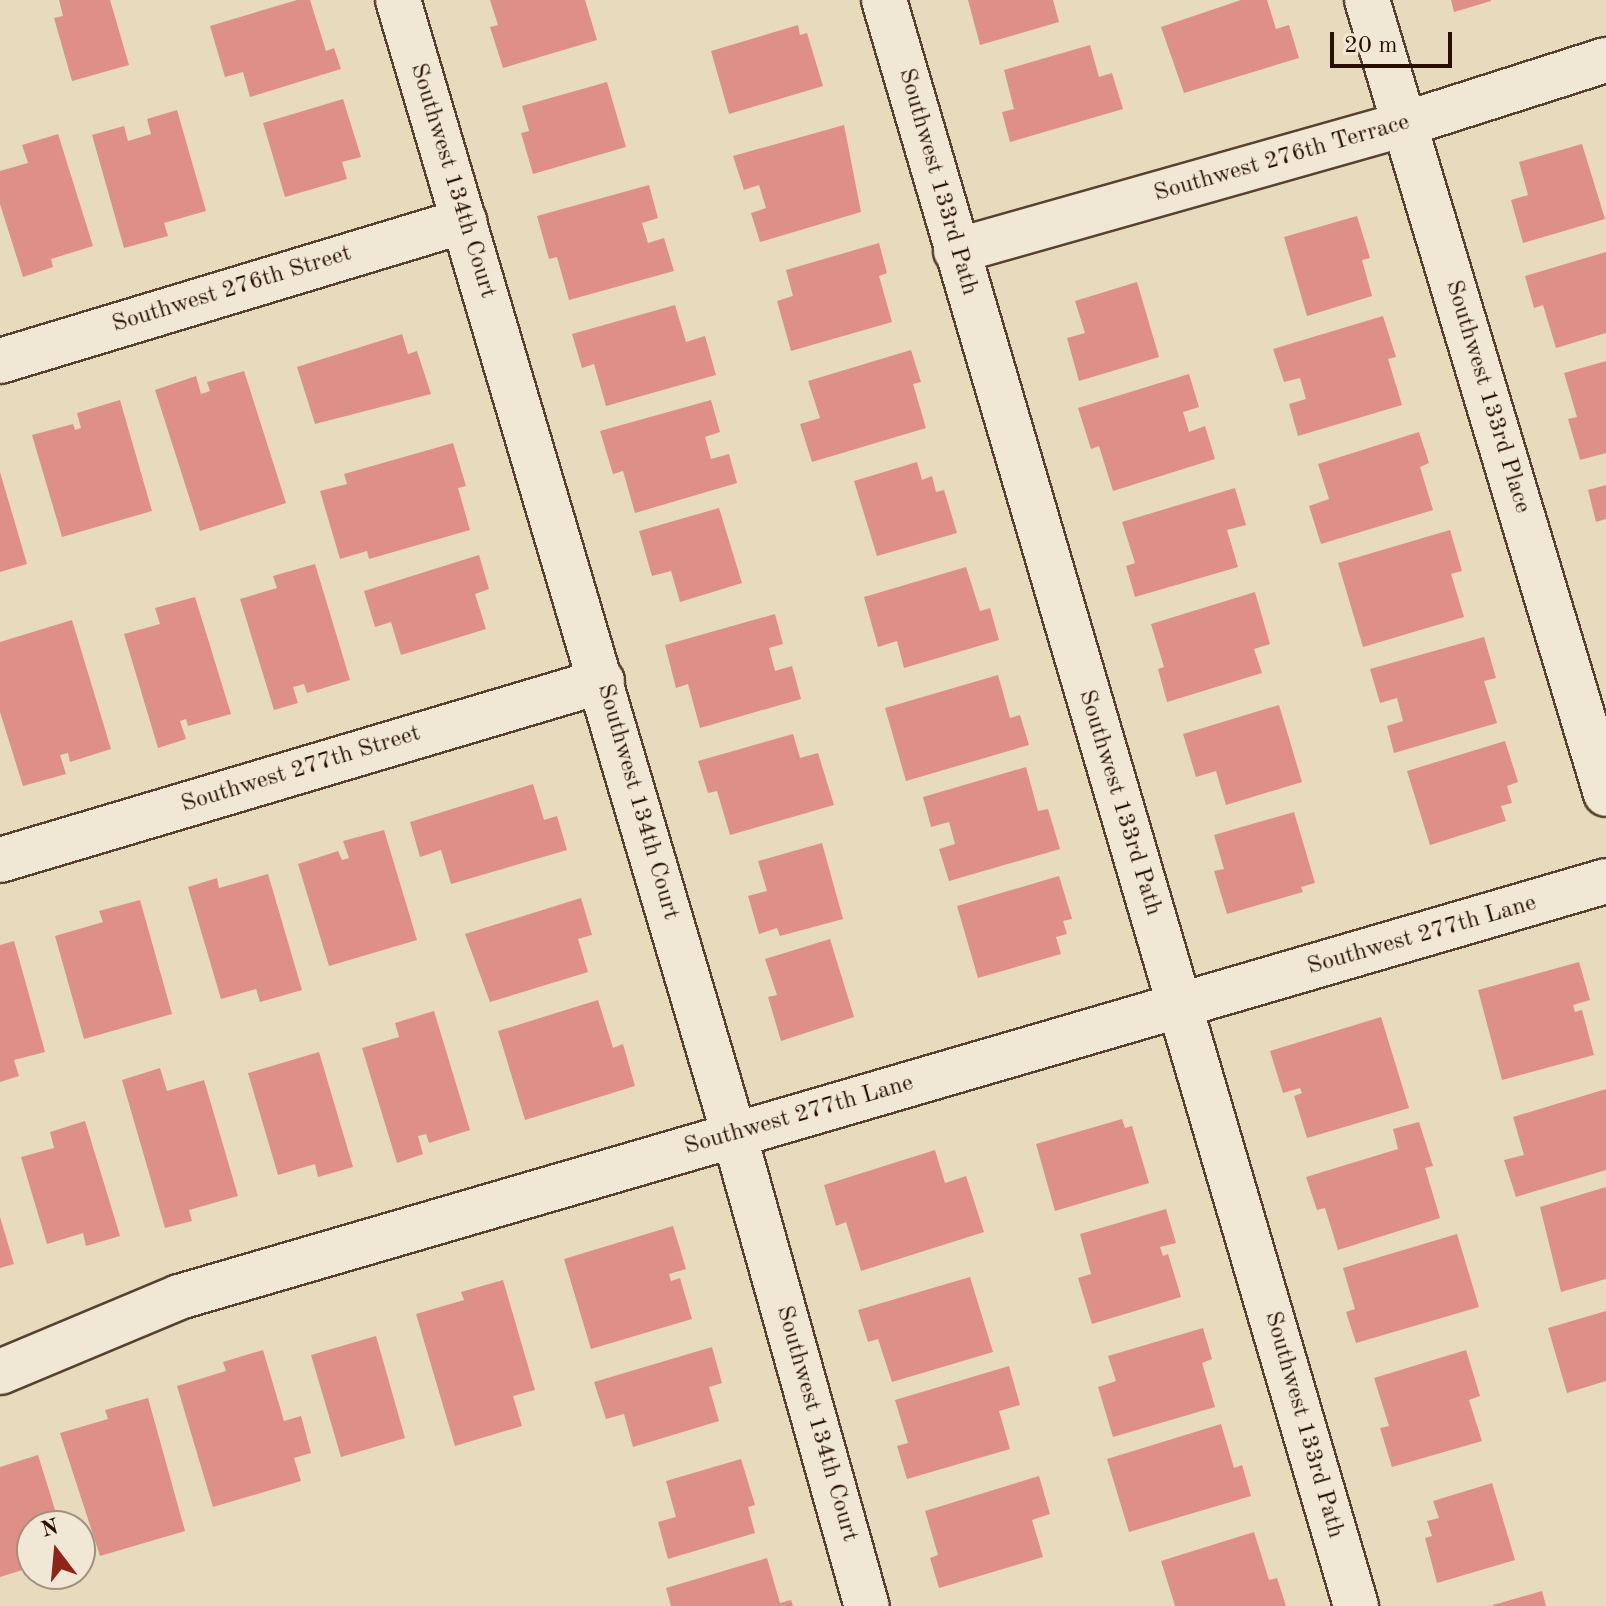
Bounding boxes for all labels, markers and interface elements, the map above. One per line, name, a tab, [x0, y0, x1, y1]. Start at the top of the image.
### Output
scale bar	[1334, 16, 1456, 66]
text: 20 m	[1344, 34, 1398, 58]
street label: Southwest 134th Court	[403, 60, 501, 302]
street label: Southwest 133rd Path	[891, 65, 983, 299]
street label: Southwest 276th Terrace	[1151, 109, 1413, 209]
street label: Southwest 276th Street	[109, 240, 355, 340]
street label: Southwest 133rd Place	[1438, 277, 1536, 517]
street label: Southwest 134th Court	[590, 681, 684, 923]
street label: Southwest 133rd Path	[1071, 687, 1167, 919]
street label: Southwest 277th Street	[178, 720, 424, 820]
street label: Southwest 277th Lane	[1304, 889, 1540, 983]
street label: Southwest 277th Lane	[681, 1069, 917, 1163]
street label: Southwest 134th Court	[769, 1303, 863, 1545]
street label: Southwest 133rd Path	[1257, 1308, 1349, 1542]
north arrow	[16, 1510, 96, 1590]
text: N	[39, 1516, 61, 1542]

